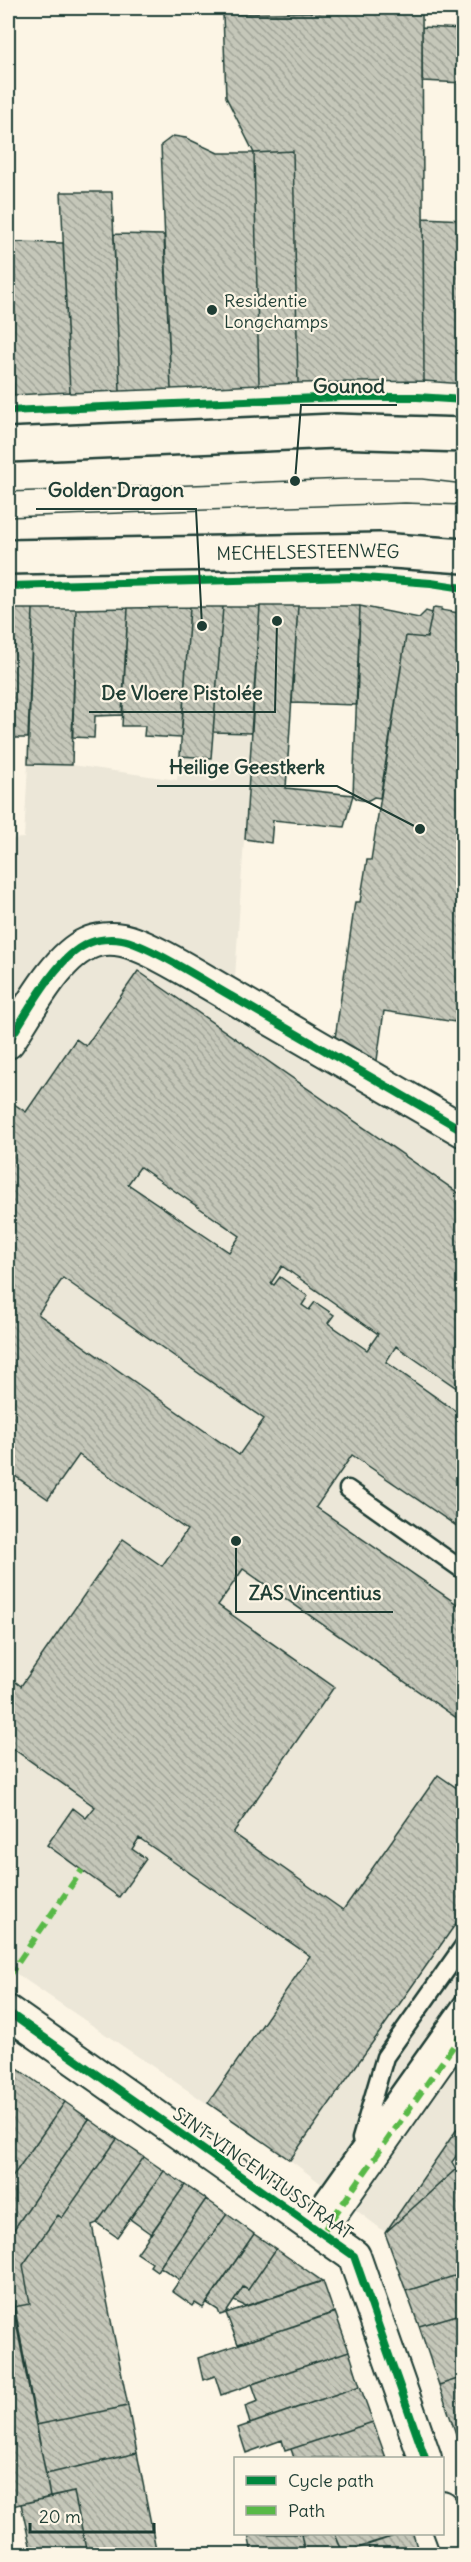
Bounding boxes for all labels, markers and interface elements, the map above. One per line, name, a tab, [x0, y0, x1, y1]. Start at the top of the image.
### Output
place label: Residentie Longchamps	[224, 289, 328, 333]
marker: Residentie Longchamps	[205, 303, 219, 317]
callout: Gounod	[301, 367, 397, 405]
text: Gounod	[313, 373, 385, 398]
callout: Golden Dragon	[36, 471, 196, 509]
text: Golden Dragon	[48, 477, 185, 502]
street label: MECHELSESTEENWEG	[216, 538, 400, 565]
callout: De Vloere Pistolée	[89, 674, 275, 712]
text: De Vloere Pistolée	[101, 680, 263, 705]
callout: Heilige Geestkerk	[157, 748, 337, 786]
text: Heilige Geestkerk	[169, 754, 325, 779]
callout: ZAS Vincentius	[236, 1574, 393, 1612]
text: ZAS Vincentius	[249, 1580, 381, 1605]
street label: SINT-VINCENTIUSSTRAAT	[169, 2102, 357, 2244]
legend	[234, 2457, 444, 2535]
text: Cycle path	[288, 2469, 374, 2492]
scale bar	[30, 2496, 154, 2534]
text: Path	[288, 2499, 325, 2522]
text: 20 m	[39, 2505, 81, 2528]

